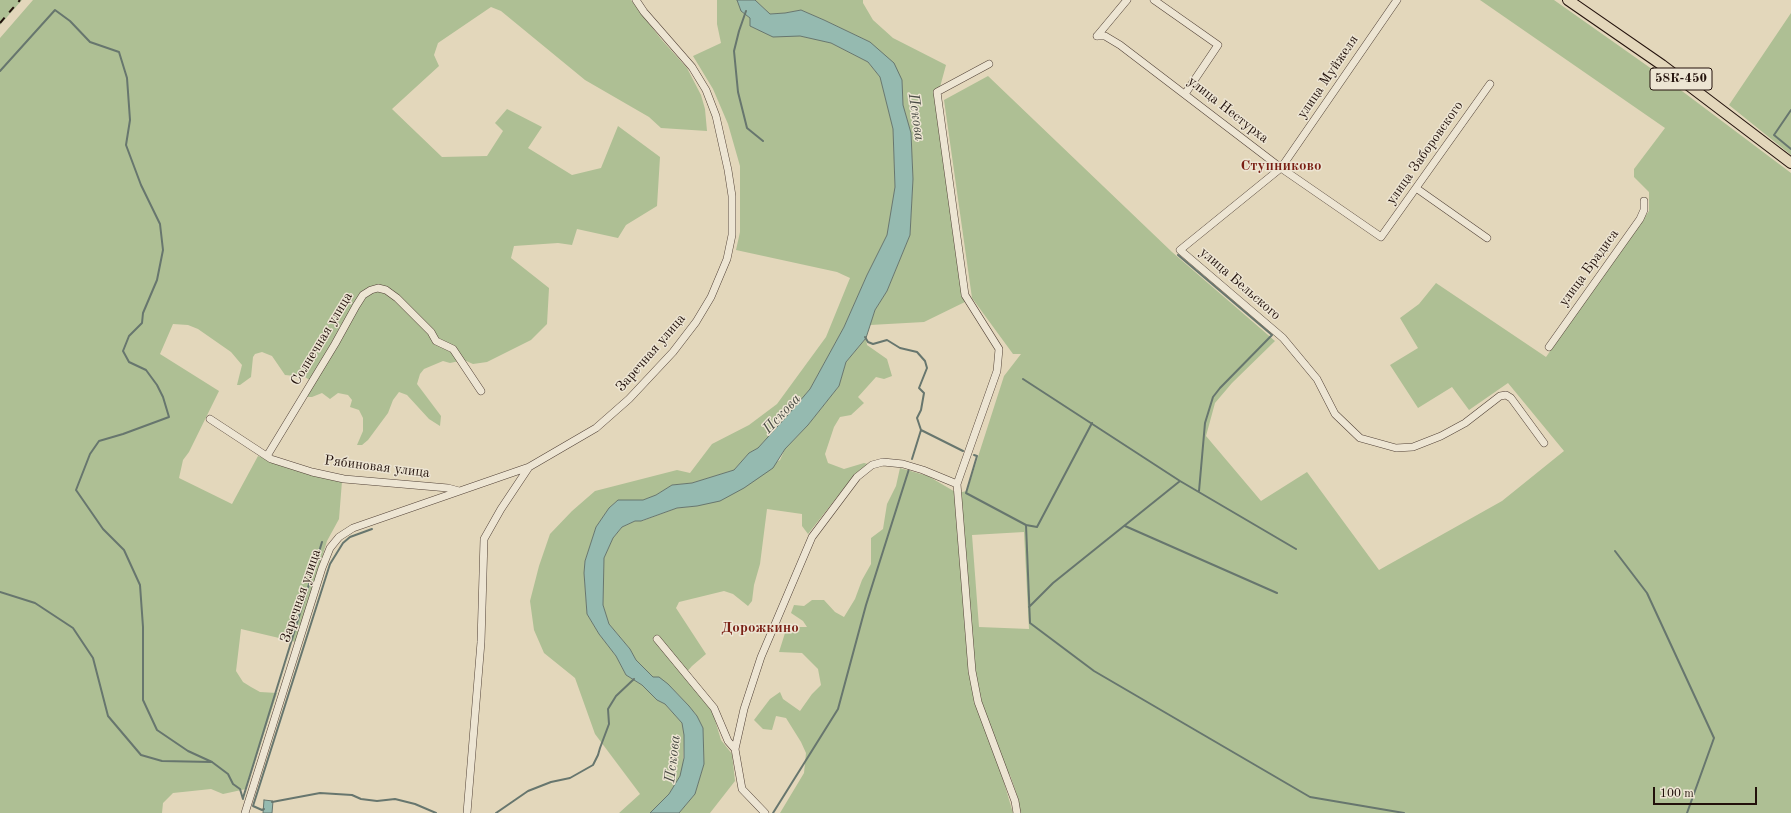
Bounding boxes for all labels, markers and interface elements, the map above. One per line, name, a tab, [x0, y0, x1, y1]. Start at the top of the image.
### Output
street label: улица Муйжеля	[1294, 32, 1362, 122]
road number: 58К-450	[1650, 68, 1712, 90]
street label: улица Нестурха	[1184, 73, 1272, 147]
water label: Пскова	[904, 92, 928, 142]
street label: улица Заборовского	[1383, 98, 1467, 208]
district label: Ступниково	[1240, 157, 1322, 175]
street label: улица Брадиса	[1555, 226, 1623, 310]
street label: улица Бельского	[1196, 244, 1284, 324]
street label: Солнечная улица	[287, 289, 357, 389]
street label: Заречная улица	[613, 311, 689, 395]
water label: Пскова	[759, 390, 805, 438]
street label: Рябиновая улица	[323, 452, 431, 482]
street label: Заречная улица	[277, 547, 325, 645]
district label: Дорожкино	[721, 619, 799, 637]
water label: Пскова	[661, 734, 685, 784]
scale bar	[1655, 779, 1759, 805]
text: 100 m	[1660, 788, 1694, 800]

